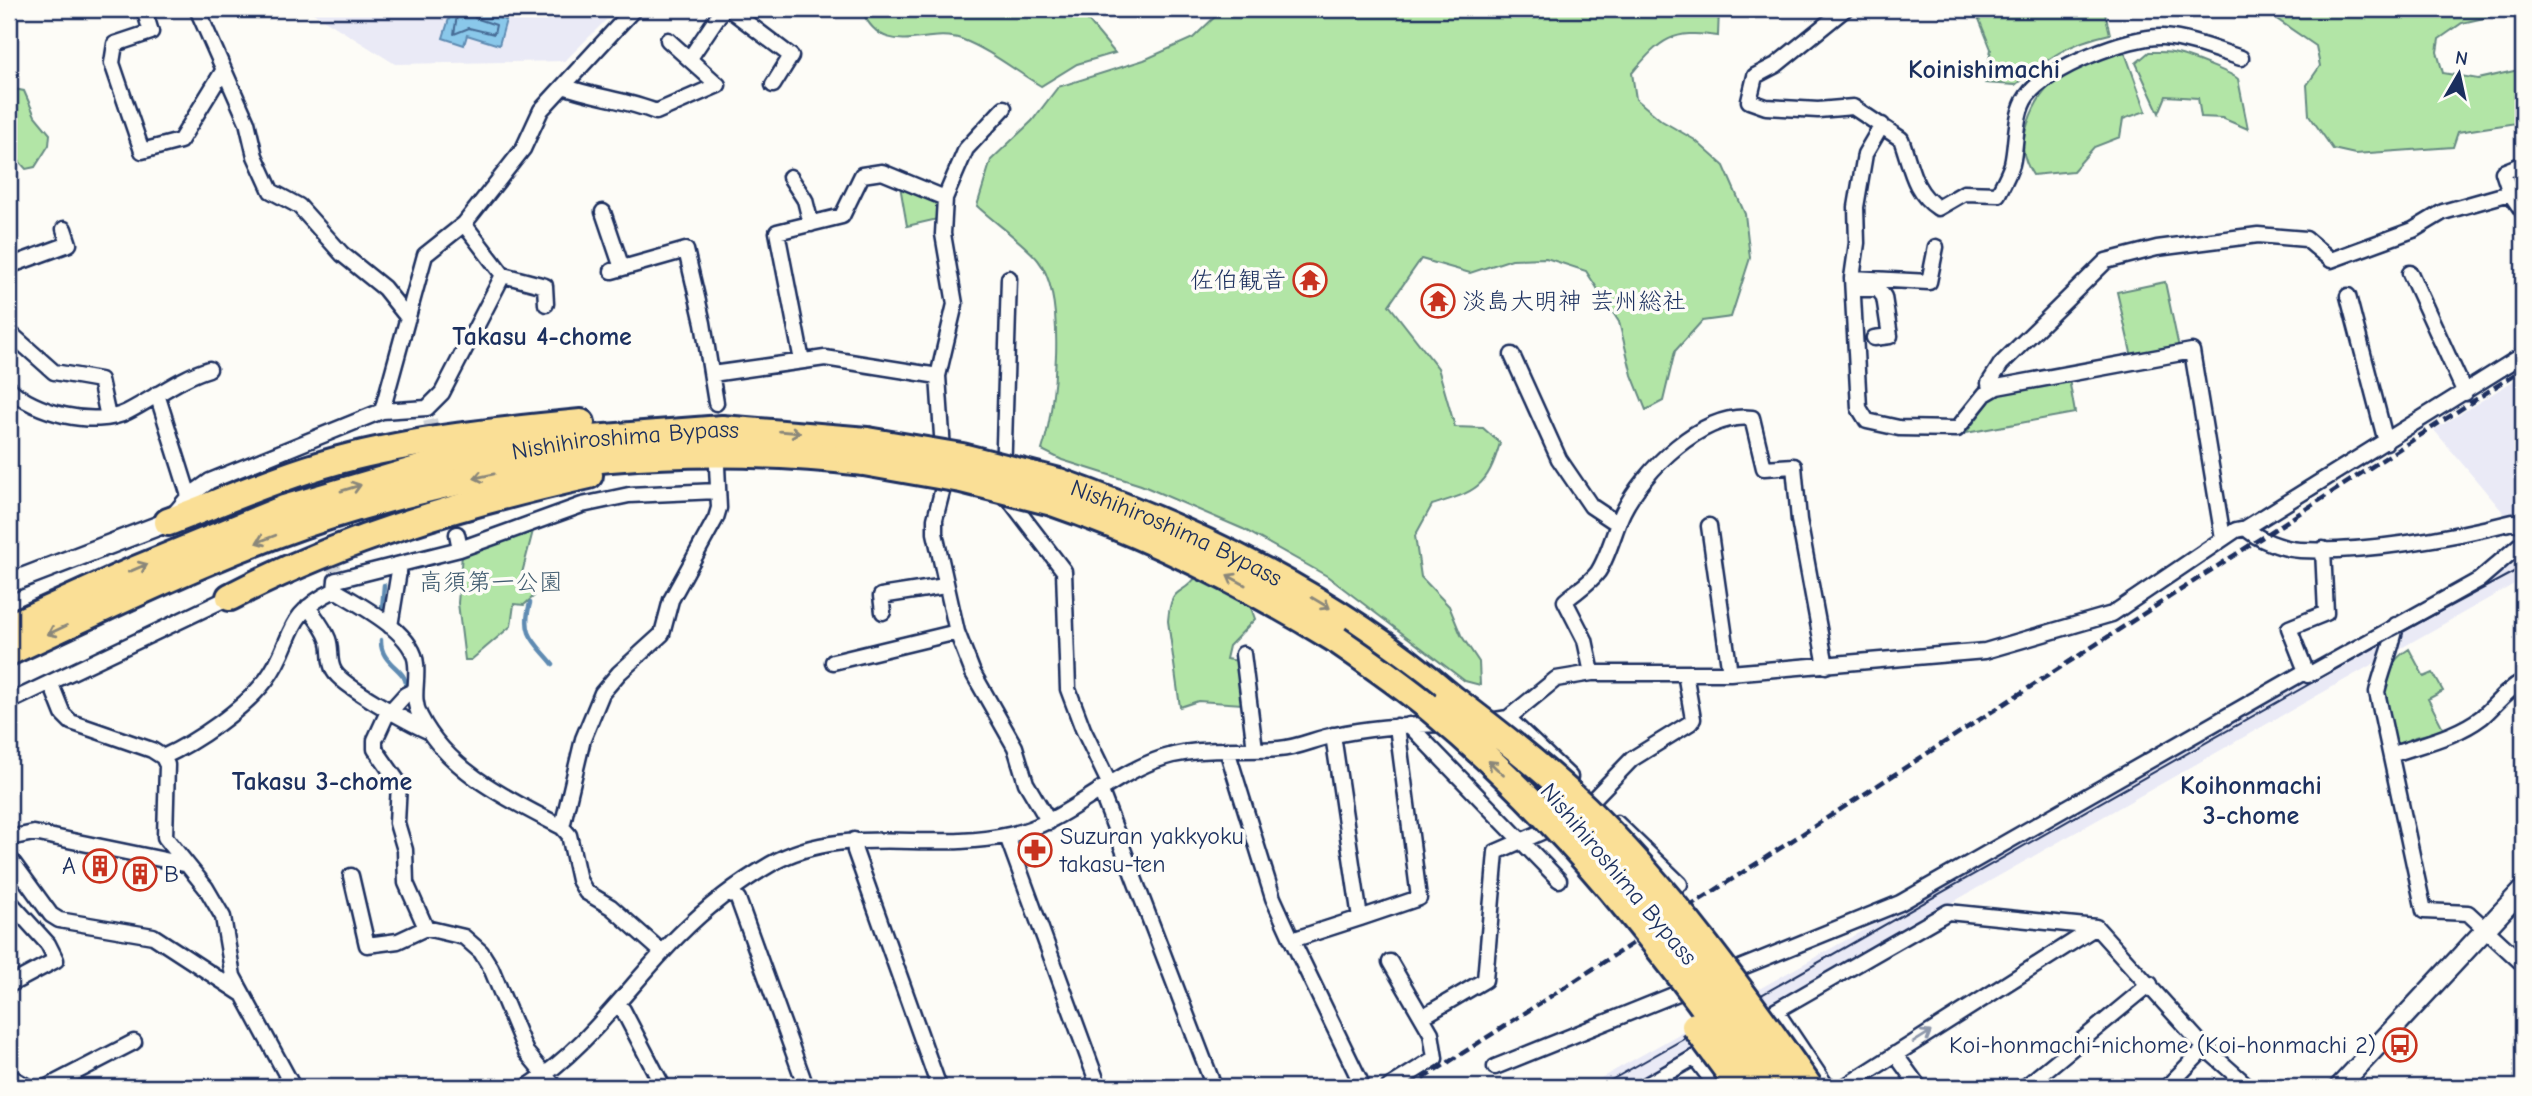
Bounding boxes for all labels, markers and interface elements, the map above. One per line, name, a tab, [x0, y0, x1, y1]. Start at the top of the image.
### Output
north arrow	[2424, 38, 2494, 108]
text: N	[2454, 46, 2469, 70]
district label: Koinishimachi	[1908, 55, 2060, 85]
temple icon: 佐伯観音	[1291, 261, 1329, 299]
place label: 佐伯観音	[1190, 266, 1286, 294]
temple icon: 淡島大明神 芸州総社	[1419, 282, 1457, 320]
place label: 淡島大明神 芸州総社	[1462, 287, 1686, 315]
district label: Takasu 4-chome	[452, 322, 632, 352]
street label: Nishihiroshima Bypass	[509, 415, 740, 466]
one-way arrow	[778, 426, 800, 439]
one-way arrow	[473, 470, 496, 484]
street label: Nishihiroshima Bypass	[1067, 474, 1287, 592]
one-way arrow	[339, 480, 361, 493]
one-way arrow	[255, 534, 277, 547]
one-way arrow	[127, 561, 148, 574]
park label: 高須第一公園	[419, 568, 563, 596]
one-way arrow	[1226, 573, 1247, 587]
one-way arrow	[1310, 597, 1330, 611]
one-way arrow	[47, 623, 68, 637]
one-way arrow	[1487, 759, 1504, 776]
district label: Takasu 3-chome	[232, 767, 412, 797]
district label: Koihonmachi 3-chome	[2180, 771, 2322, 831]
street label: Nishihiroshima Bypass	[1535, 777, 1703, 971]
place label: Suzuran yakkyoku takasu-ten	[1059, 822, 1244, 878]
pharmacy icon: Suzuran yakkyoku takasu-ten	[1016, 831, 1054, 869]
building icon: A	[81, 847, 119, 885]
place label: A	[62, 852, 76, 880]
building icon: B	[121, 855, 159, 893]
place label: B	[164, 860, 179, 888]
bus stop icon: Koi-honmachi-nichome (Koi-honmachi 2)	[2381, 1026, 2419, 1064]
one-way arrow	[1912, 1030, 1931, 1045]
place label: Koi-honmachi-nichome (Koi-honmachi 2)	[1949, 1031, 2376, 1059]

